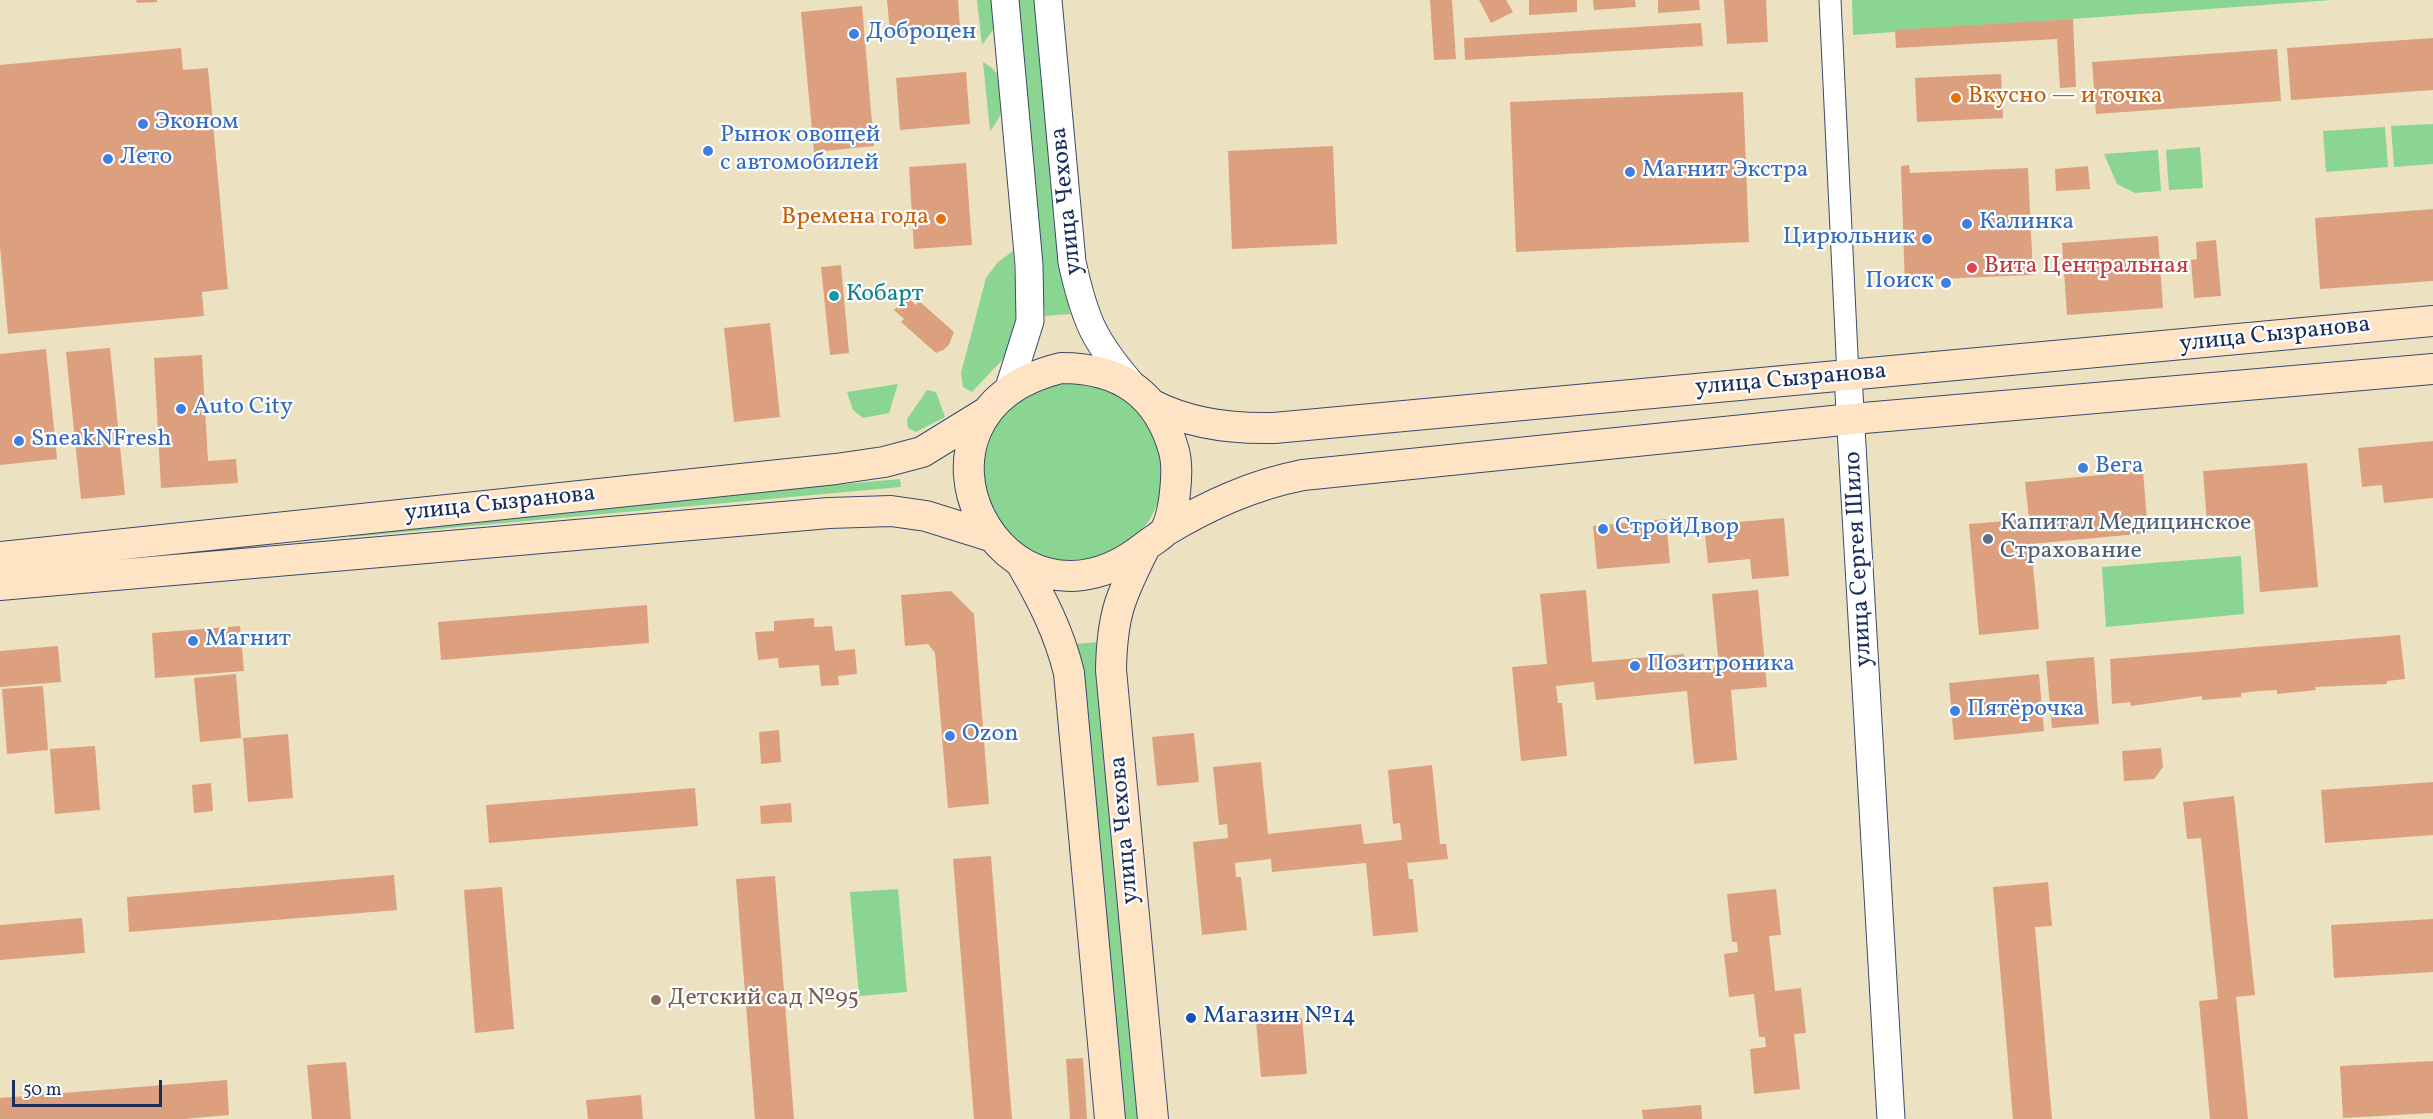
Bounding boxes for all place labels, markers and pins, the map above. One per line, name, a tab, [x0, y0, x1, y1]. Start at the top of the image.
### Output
place label: Доброцен	[866, 20, 976, 48]
marker: Доброцен	[847, 27, 861, 41]
place label: Вкусно — и точка	[1968, 84, 2163, 112]
marker: Вкусно — и точка	[1949, 91, 1963, 105]
place label: Эконом	[155, 110, 238, 138]
marker: Эконом	[136, 117, 150, 131]
place label: Рынок овощей с автомобилей	[720, 123, 880, 179]
marker: Рынок овощей с автомобилей	[701, 144, 715, 158]
place label: Лето	[120, 145, 172, 173]
marker: Лето	[101, 152, 115, 166]
place label: Магнит Экстра	[1642, 158, 1808, 186]
marker: Магнит Экстра	[1623, 165, 1637, 179]
place label: Времена года	[781, 205, 929, 233]
place label: Калинка	[1979, 210, 2074, 238]
marker: Времена года	[934, 212, 948, 226]
marker: Калинка	[1960, 217, 1974, 231]
place label: Цирюльник	[1783, 225, 1915, 253]
marker: Цирюльник	[1920, 232, 1934, 246]
place label: Вита Центральная	[1984, 254, 2189, 282]
marker: Вита Центральная	[1965, 261, 1979, 275]
place label: Поиск	[1865, 269, 1934, 297]
marker: Поиск	[1939, 276, 1953, 290]
place label: Кобарт	[846, 282, 924, 310]
marker: Кобарт	[827, 289, 841, 303]
place label: Auto City	[193, 395, 293, 423]
marker: Auto City	[174, 402, 188, 416]
place label: SneakNFresh	[31, 427, 172, 455]
marker: SneakNFresh	[12, 434, 26, 448]
place label: Вега	[2095, 454, 2144, 482]
marker: Вега	[2076, 461, 2090, 475]
place label: Капитал Медицинское Страхование	[2000, 511, 2251, 567]
place label: СтройДвор	[1615, 515, 1739, 543]
marker: СтройДвор	[1596, 522, 1610, 536]
marker: Капитал Медицинское Страхование	[1981, 532, 1995, 546]
place label: Магнит	[205, 627, 291, 655]
marker: Магнит	[186, 634, 200, 648]
place label: Позитроника	[1647, 652, 1795, 680]
marker: Позитроника	[1628, 659, 1642, 673]
place label: Пятёрочка	[1967, 697, 2085, 725]
marker: Пятёрочка	[1948, 704, 1962, 718]
place label: Ozon	[962, 722, 1019, 750]
marker: Ozon	[943, 729, 957, 743]
place label: Детский сад №95	[668, 986, 859, 1014]
marker: Детский сад №95	[649, 993, 663, 1007]
place label: Магазин №14	[1203, 1004, 1356, 1032]
marker: Магазин №14	[1184, 1011, 1198, 1025]

